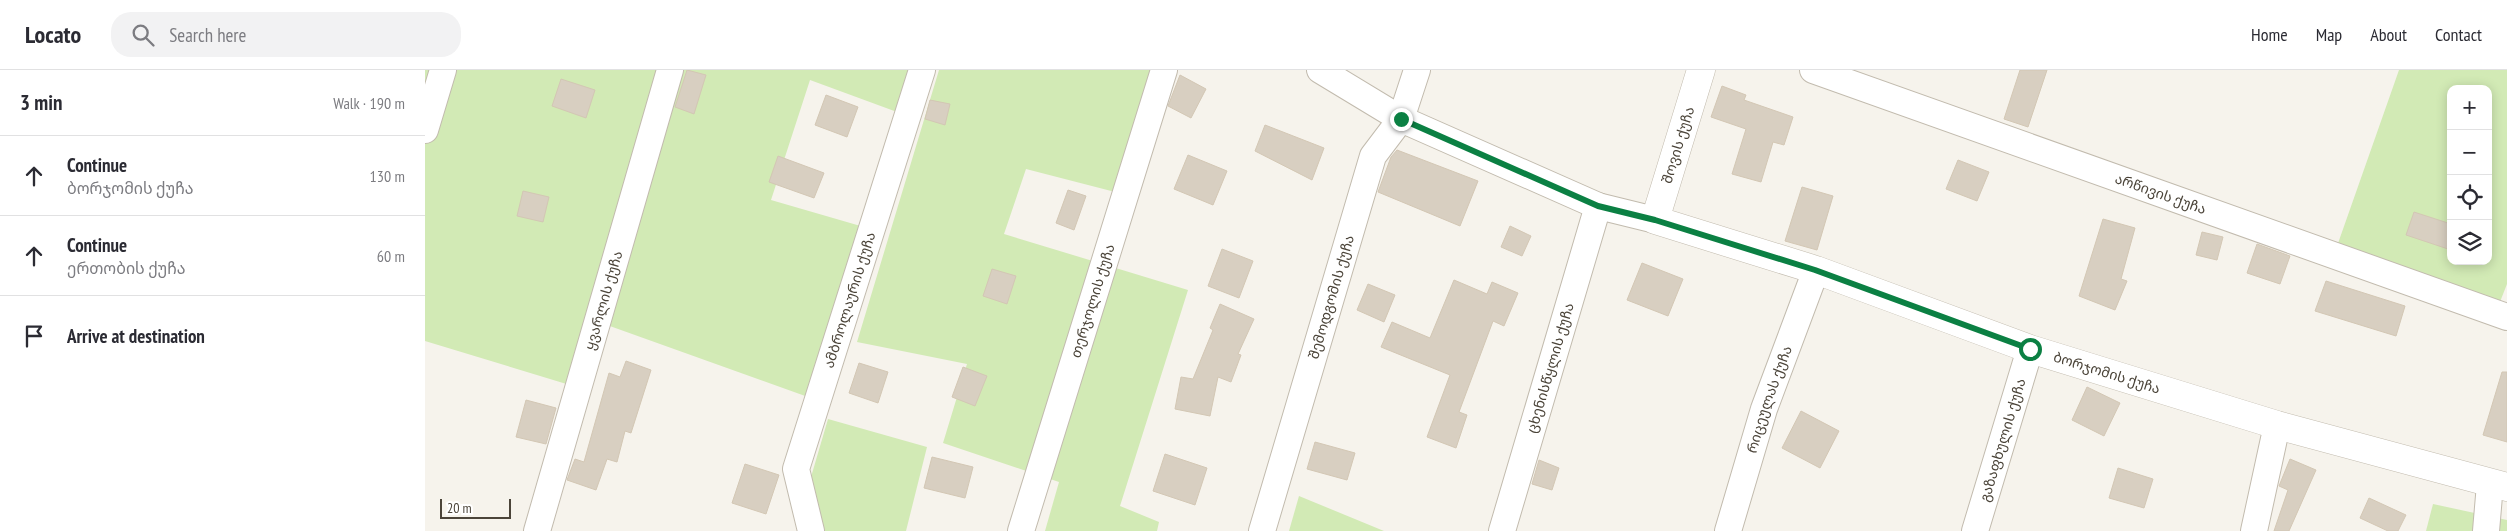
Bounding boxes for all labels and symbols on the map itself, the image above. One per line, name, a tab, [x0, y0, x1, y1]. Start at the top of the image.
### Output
street label: შოვის ქუჩა	[1658, 104, 1698, 186]
route end	[1390, 108, 1413, 131]
street label: არწივის ქუჩა	[2113, 169, 2209, 218]
street label: ამბროლაურის ქუჩა	[819, 230, 879, 370]
street label: შემოდგომის ქუჩა	[1304, 233, 1358, 361]
street label: თერჯოლის ქუჩა	[1066, 242, 1119, 360]
street label: ყვარლის ქუჩა	[581, 249, 626, 352]
street label: ცხენისწყლის ქუჩა	[1522, 301, 1578, 435]
route start	[2019, 338, 2042, 361]
street label: რიცეულას ქუჩა	[1743, 343, 1796, 455]
street label: ბორჯომის ქუჩა	[2051, 348, 2162, 398]
street label: გაზაფხულის ქუჩა	[1975, 376, 2030, 504]
scale bar	[440, 496, 511, 519]

